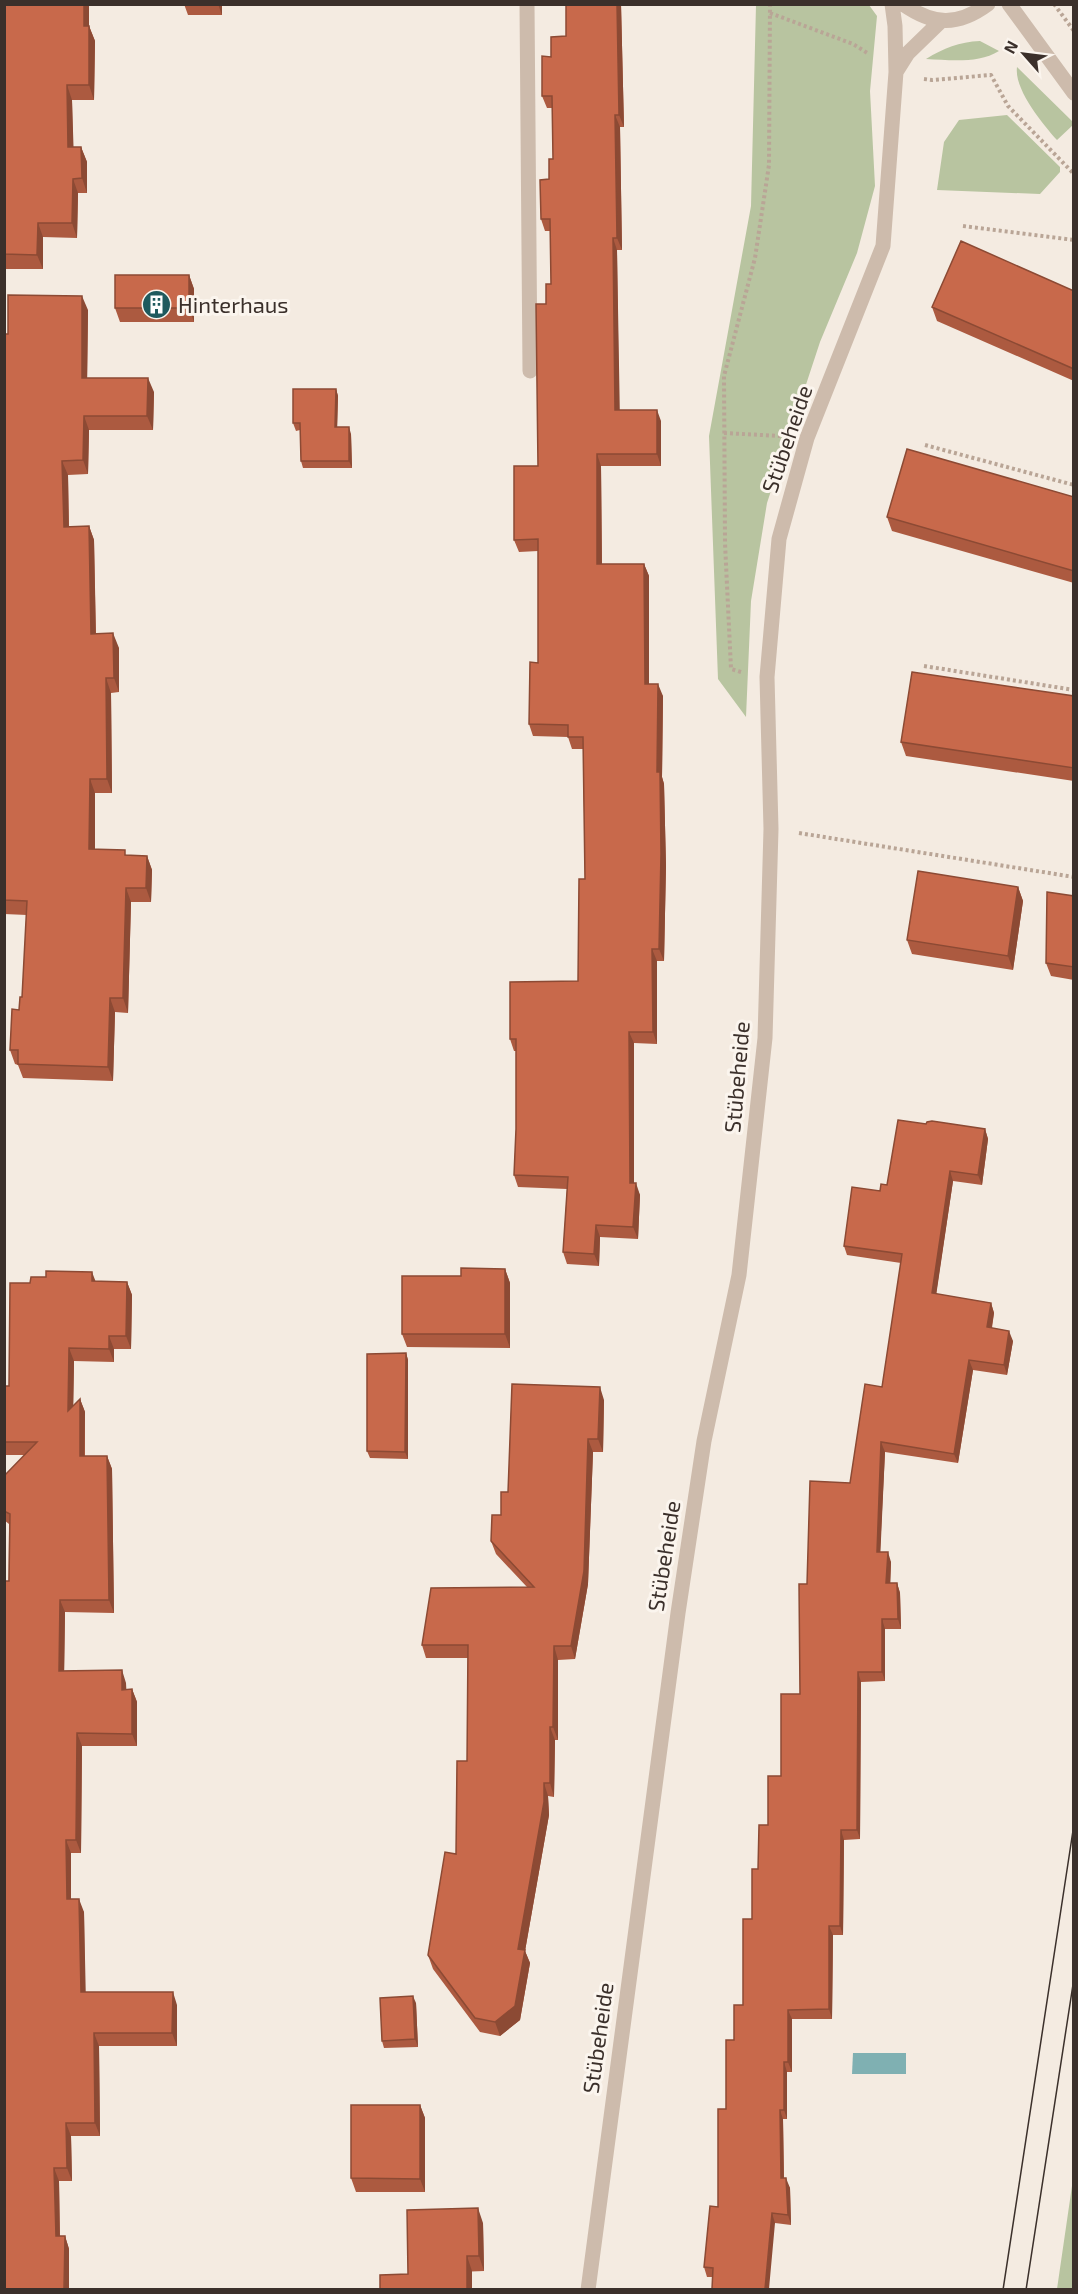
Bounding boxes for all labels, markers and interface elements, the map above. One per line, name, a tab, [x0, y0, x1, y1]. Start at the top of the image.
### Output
north arrow	[994, 24, 1054, 84]
text: N	[999, 37, 1021, 56]
building icon: Hinterhaus	[141, 289, 173, 321]
place label: Hinterhaus	[178, 291, 289, 317]
street label: Stübeheide	[756, 382, 817, 496]
street label: Stübeheide	[718, 1020, 754, 1134]
street label: Stübeheide	[641, 1499, 685, 1613]
street label: Stübeheide	[576, 1981, 618, 2095]

